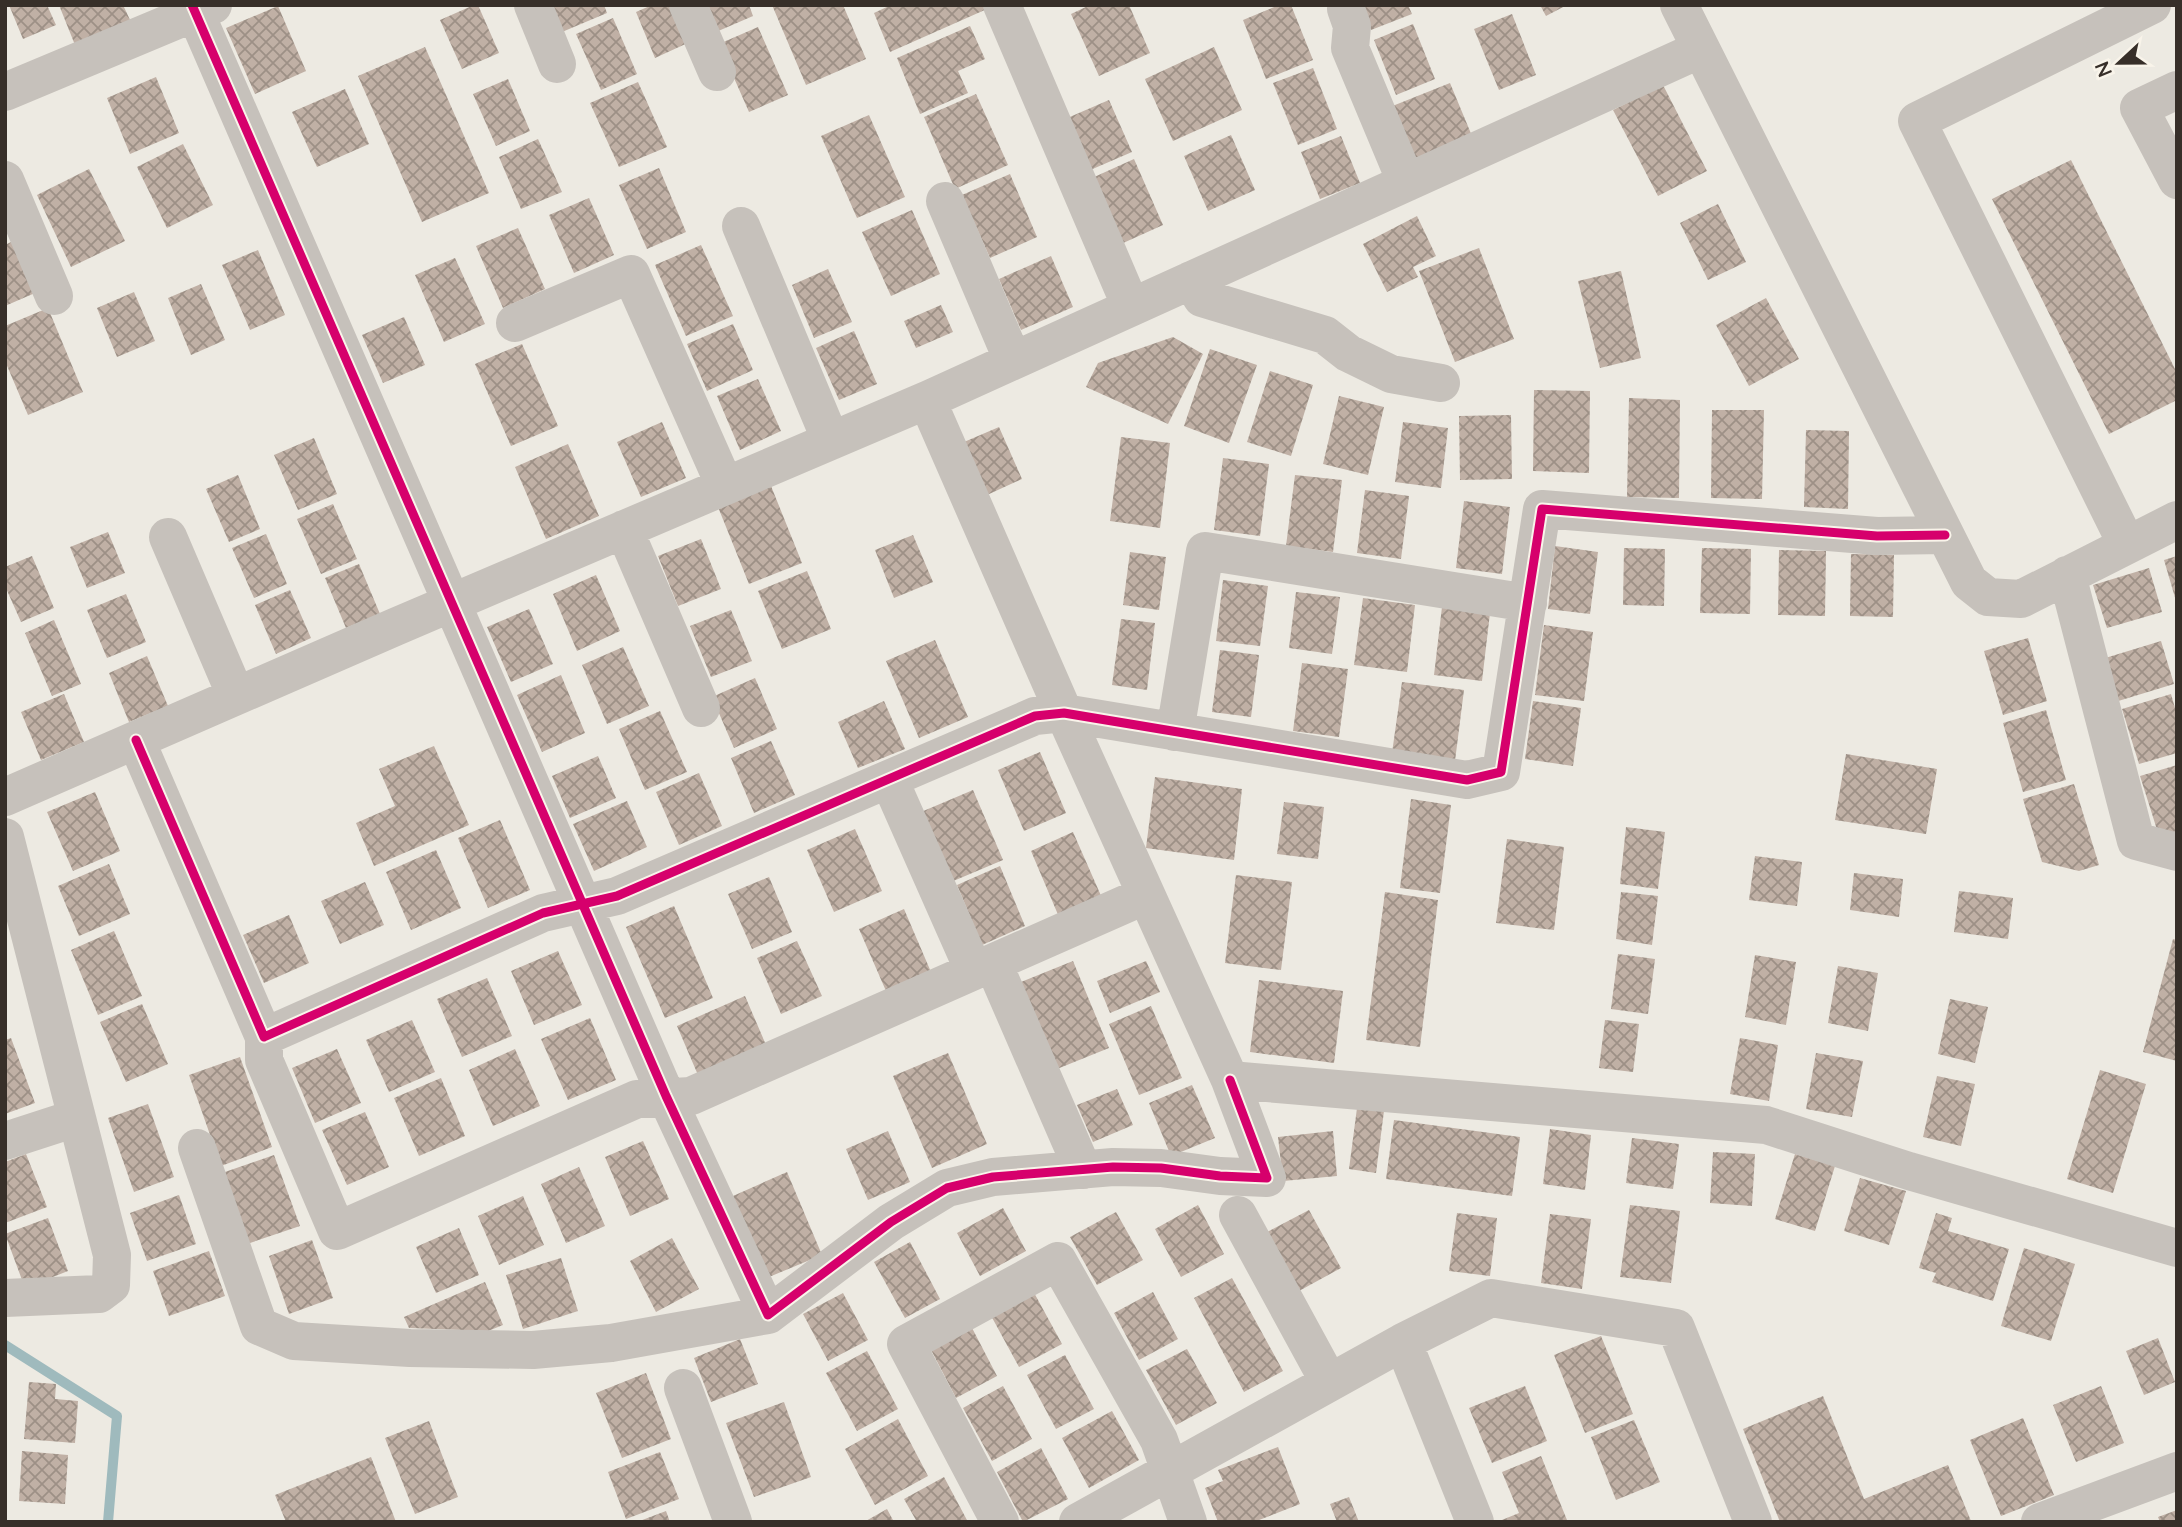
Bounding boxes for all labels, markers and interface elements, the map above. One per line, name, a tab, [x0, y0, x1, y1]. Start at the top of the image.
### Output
north arrow	[2084, 28, 2154, 98]
text: N	[2089, 58, 2116, 81]

